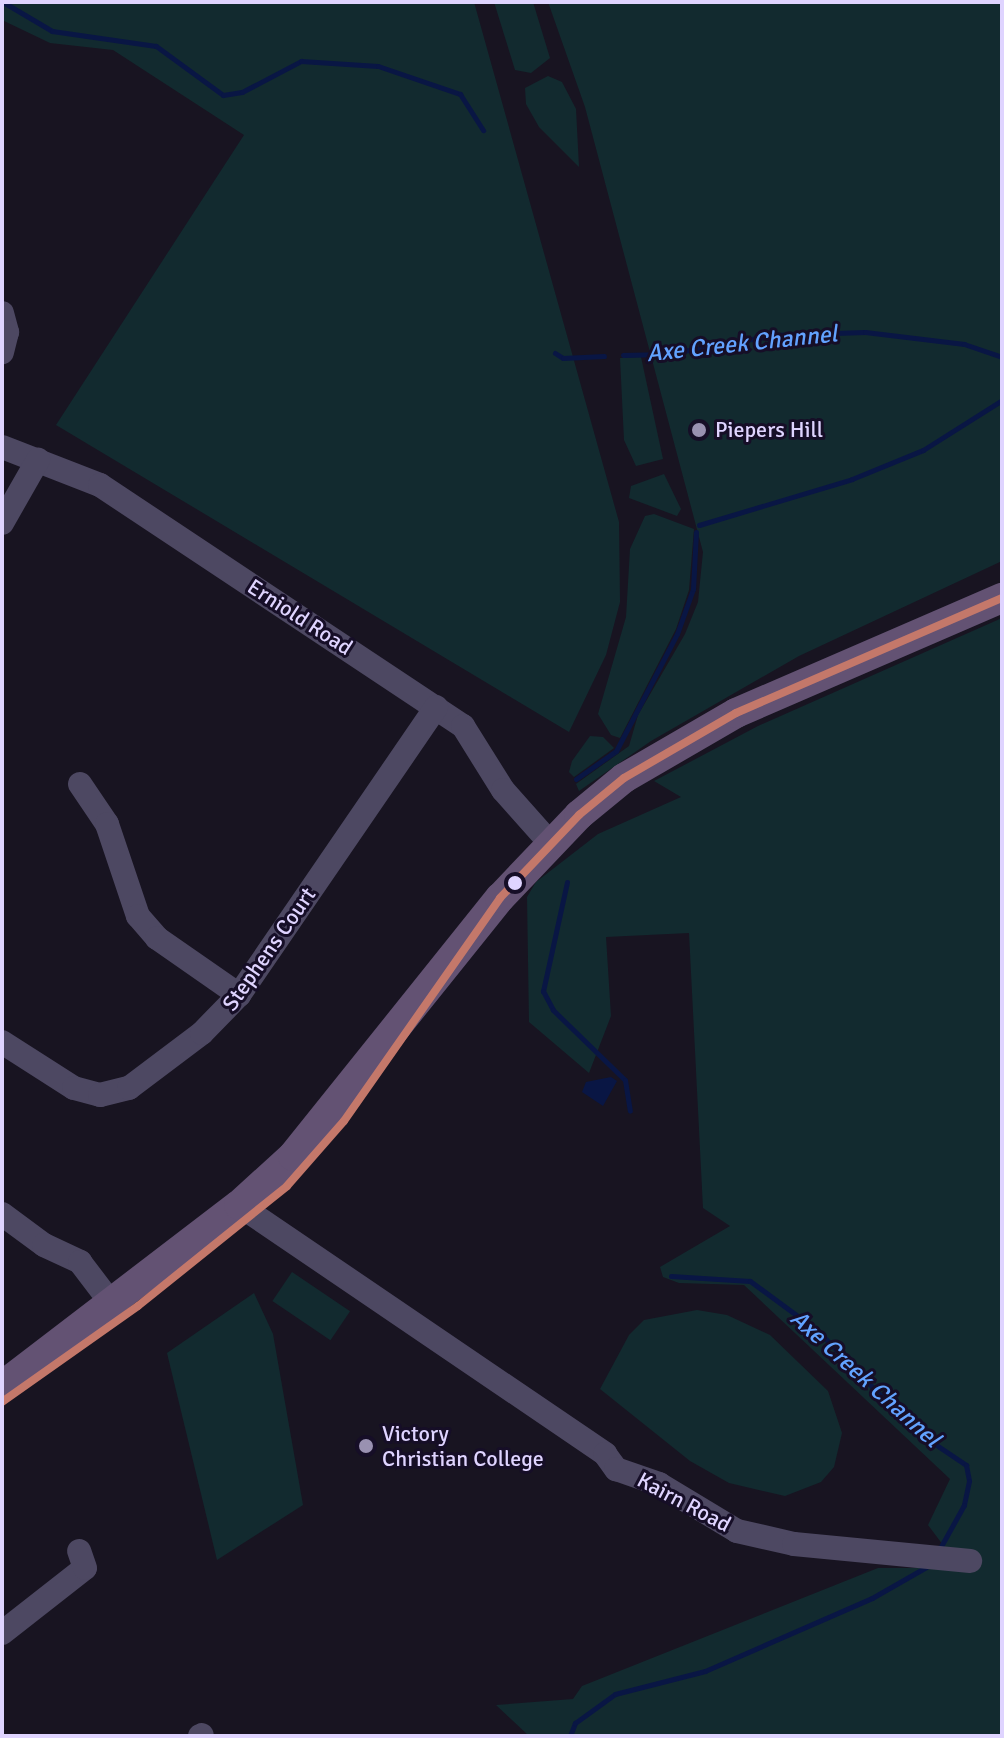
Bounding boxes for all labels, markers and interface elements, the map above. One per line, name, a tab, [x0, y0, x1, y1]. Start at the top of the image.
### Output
water label: Axe Creek Channel	[645, 320, 839, 368]
place label: Piepers Hill	[715, 417, 823, 443]
marker: Piepers Hill	[690, 421, 708, 439]
street label: Erniold Road	[243, 573, 357, 661]
unlabelled marker	[507, 875, 523, 891]
street label: Stephens Court	[217, 882, 321, 1016]
water label: Axe Creek Channel	[784, 1304, 946, 1454]
place label: Victory Christian College	[382, 1420, 544, 1472]
marker: Victory Christian College	[357, 1437, 375, 1455]
street label: Kairn Road	[633, 1466, 735, 1538]

